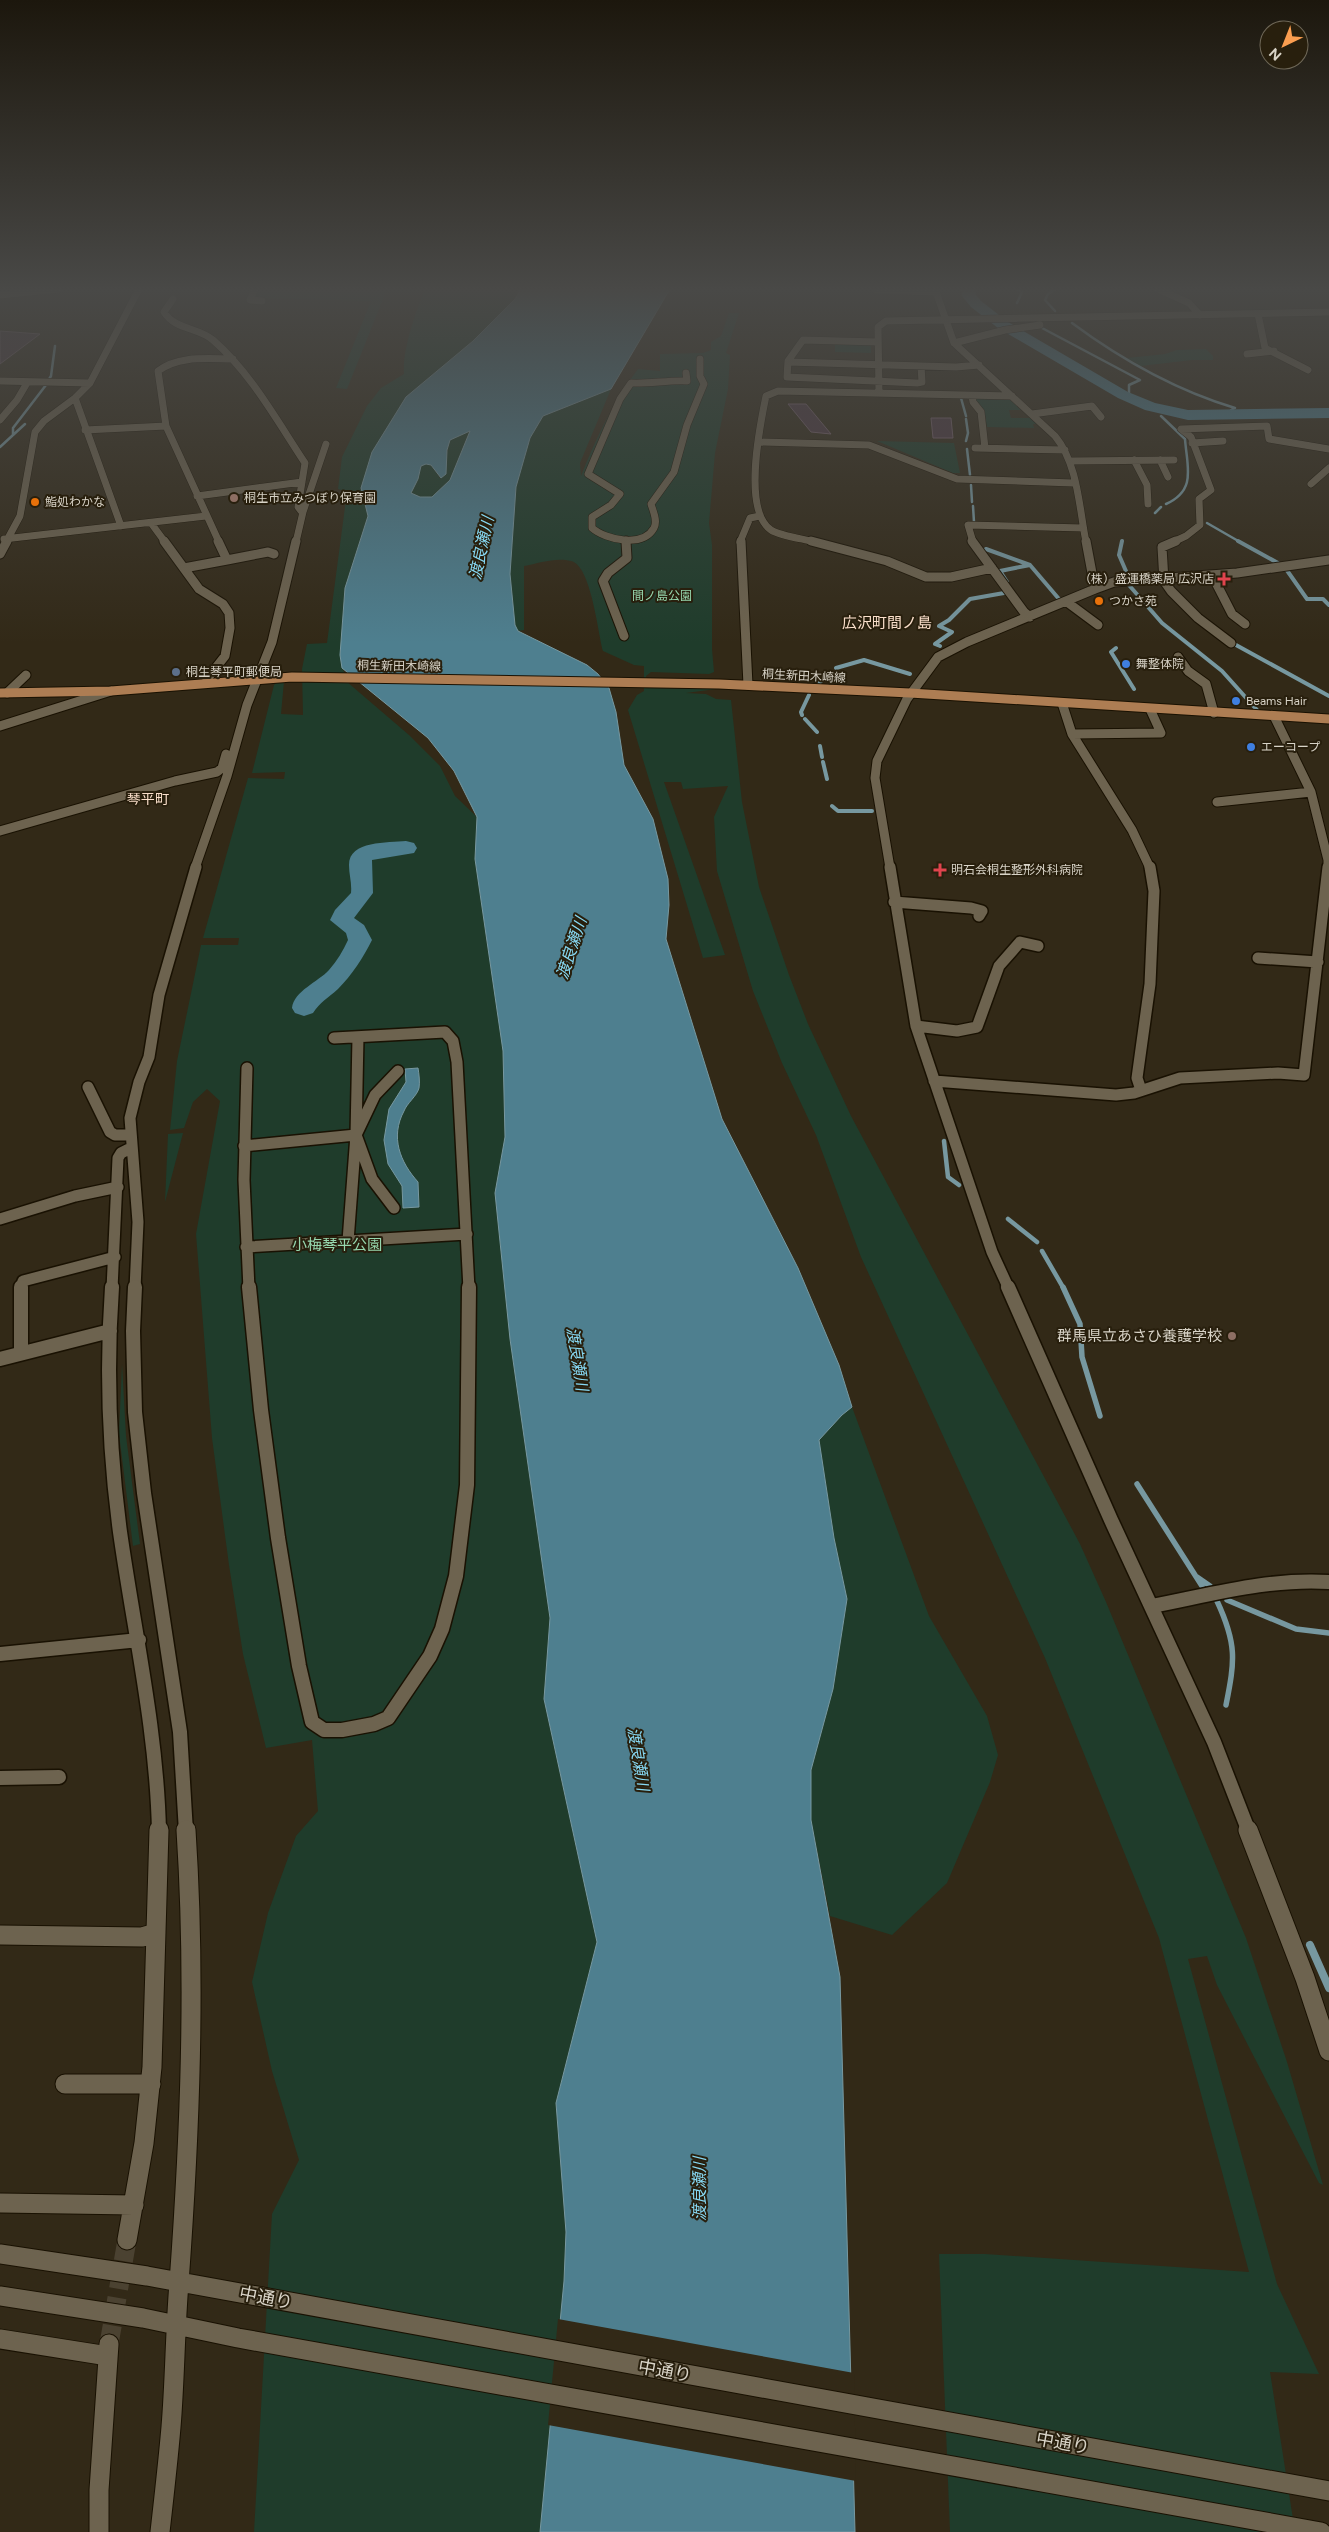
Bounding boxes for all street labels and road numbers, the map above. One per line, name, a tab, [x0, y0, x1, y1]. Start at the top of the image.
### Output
street label: 桐生新田木崎線	[357, 658, 441, 674]
street label: 桐生新田木崎線	[762, 667, 846, 685]
street label: 中通り	[237, 2282, 295, 2314]
street label: 中通り	[637, 2355, 693, 2387]
street label: 中通り	[1035, 2427, 1091, 2459]

